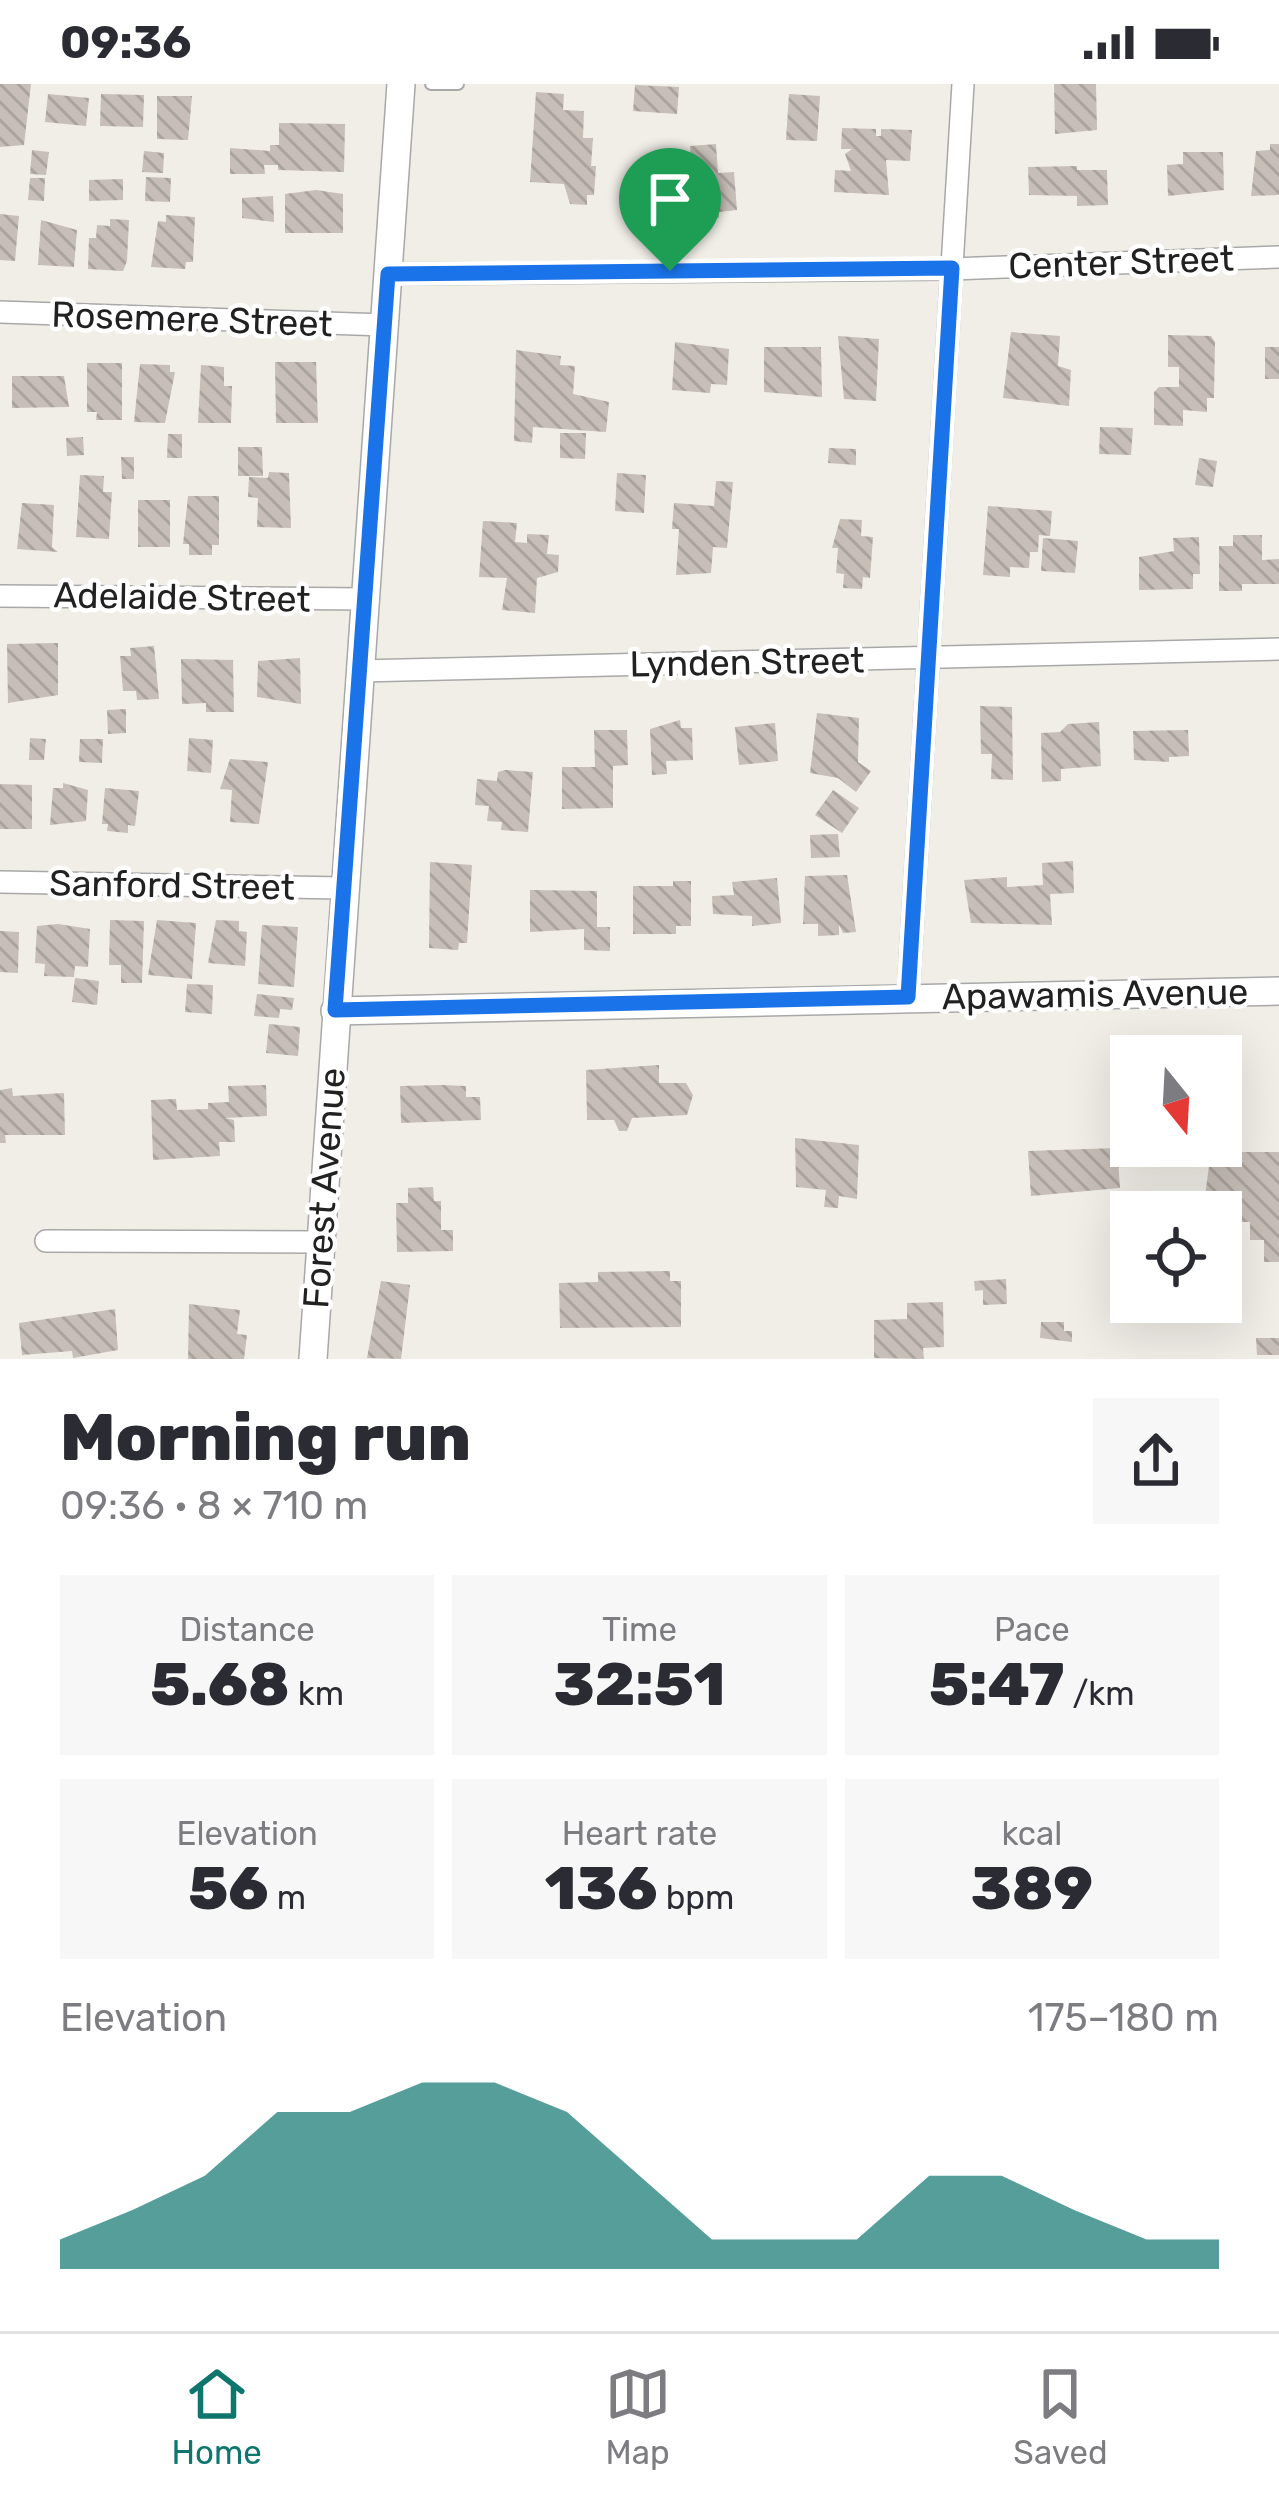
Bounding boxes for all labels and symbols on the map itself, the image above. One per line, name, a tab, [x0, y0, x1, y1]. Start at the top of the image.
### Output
pin	[619, 148, 721, 271]
street label: Center Street	[1007, 237, 1235, 287]
street label: Rosemere Street	[51, 293, 333, 345]
street label: Adelaide Street	[53, 573, 311, 621]
street label: Lynden Street	[629, 638, 865, 686]
street label: Sanford Street	[49, 861, 295, 909]
street label: Apawamis Avenue	[941, 970, 1249, 1018]
north arrow	[1110, 1035, 1242, 1167]
street label: Forest Avenue	[294, 1066, 354, 1310]

